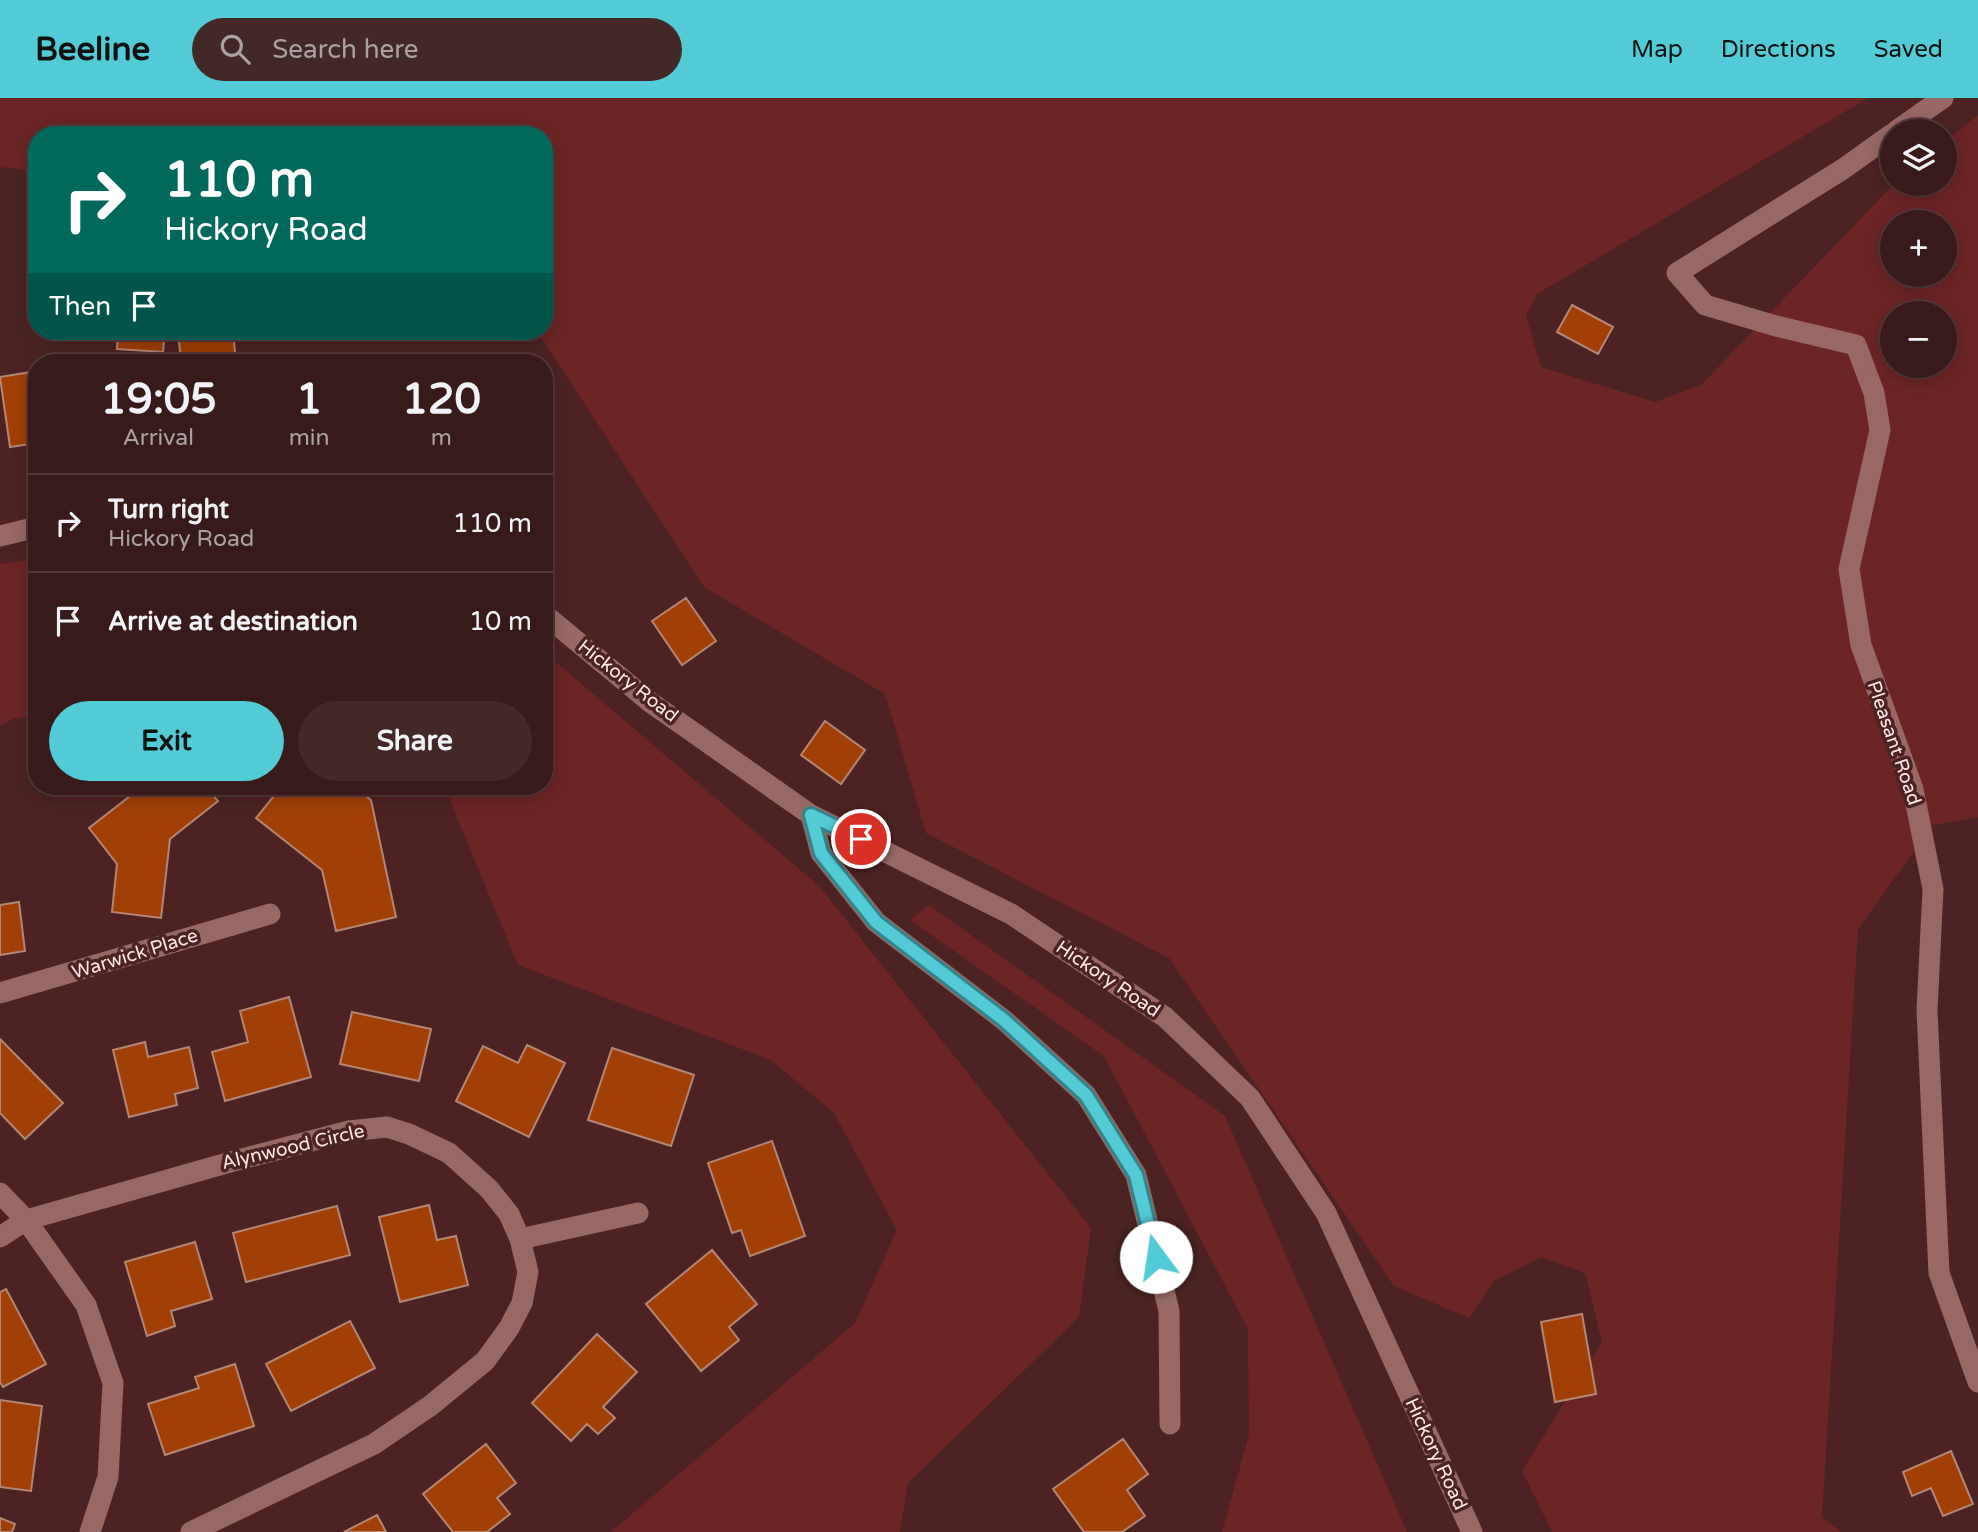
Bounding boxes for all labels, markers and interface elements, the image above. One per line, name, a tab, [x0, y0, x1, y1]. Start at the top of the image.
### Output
search box	[192, 18, 682, 81]
text: Beeline	[35, 30, 150, 69]
icon: search	[216, 30, 254, 68]
text: Search here	[272, 34, 418, 65]
text: Map	[1631, 35, 1683, 64]
text: Directions	[1721, 35, 1836, 64]
text: Saved	[1874, 35, 1943, 64]
map controls	[1880, 119, 1957, 378]
button: layers	[1880, 119, 1957, 196]
text: 110 m	[164, 151, 314, 210]
icon: right	[49, 154, 140, 245]
button: +	[1880, 210, 1957, 287]
text: Hickory Road	[164, 211, 368, 249]
icon: arrive	[125, 287, 163, 325]
text: Then	[49, 291, 111, 322]
button: −	[1880, 301, 1957, 378]
text: 19:05	[100, 374, 217, 425]
text: 1	[296, 374, 322, 425]
text: 120	[402, 374, 481, 425]
text: Arrival	[123, 424, 194, 452]
text: min	[289, 424, 330, 452]
text: m	[431, 424, 452, 452]
text: Turn right	[108, 494, 229, 525]
icon: right	[49, 504, 87, 542]
text: 110 m	[452, 508, 532, 539]
text: Hickory Road	[108, 525, 254, 553]
icon: arrive	[49, 602, 87, 640]
text: Arrive at destination	[108, 606, 358, 637]
text: 10 m	[469, 606, 532, 637]
street label: Hickory Road	[574, 635, 682, 727]
street label: Pleasant Road	[1862, 678, 1926, 808]
button: Exit	[49, 701, 284, 781]
button: Share	[298, 701, 532, 781]
pin	[831, 809, 891, 869]
icon: arrive	[842, 820, 880, 858]
street label: Warwick Place	[69, 924, 201, 984]
street label: Hickory Road	[1052, 936, 1164, 1022]
street label: Alynwood Circle	[219, 1120, 367, 1174]
position arrow	[1119, 1220, 1193, 1294]
street label: Hickory Road	[1400, 1395, 1472, 1513]

